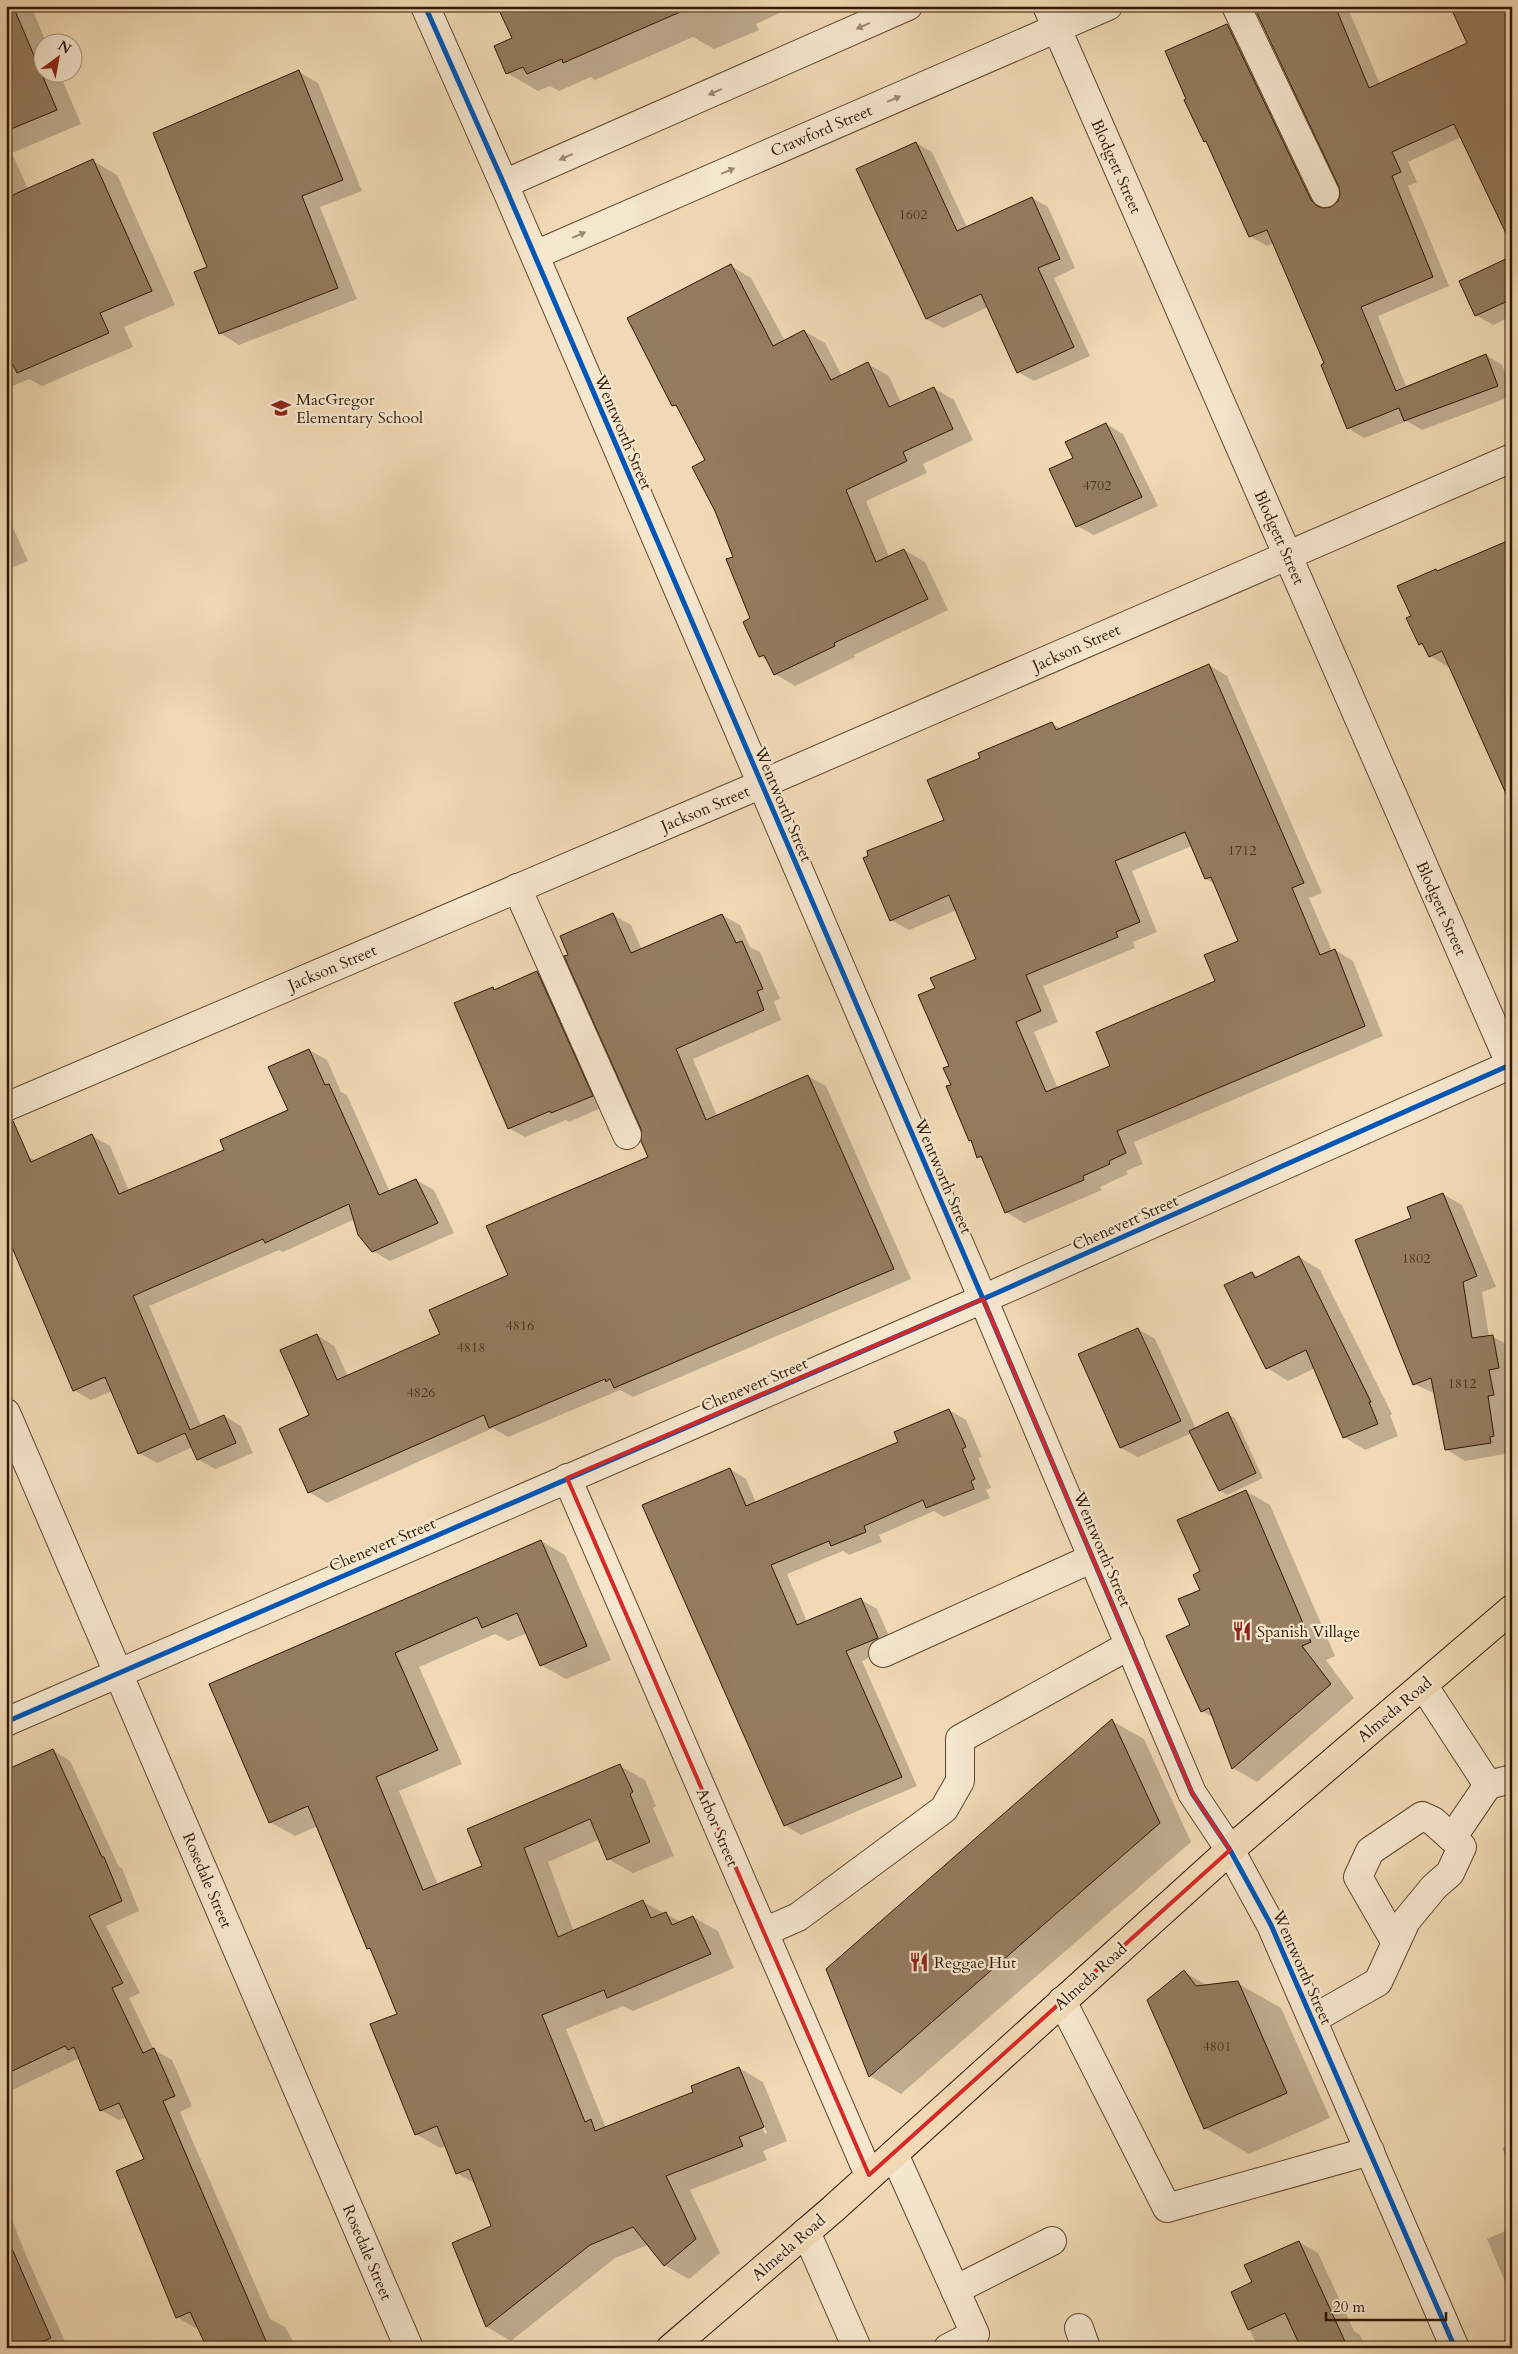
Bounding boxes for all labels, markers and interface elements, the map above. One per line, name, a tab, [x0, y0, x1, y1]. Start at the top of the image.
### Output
one-way arrow	[856, 22, 870, 30]
north arrow	[32, 32, 82, 82]
text: N	[54, 36, 75, 59]
one-way arrow	[708, 88, 722, 96]
one-way arrow	[887, 95, 902, 103]
street label: Crawford Street	[767, 100, 876, 162]
street label: Blodgett Street	[1085, 116, 1147, 217]
one-way arrow	[559, 154, 573, 162]
one-way arrow	[721, 166, 735, 174]
house number: 1602	[899, 205, 927, 224]
one-way arrow	[572, 231, 586, 239]
street label: Wentworth Street	[589, 371, 657, 493]
place label: MacGregor Elementary School	[296, 389, 423, 429]
school or university icon: MacGregor Elementary School	[270, 397, 292, 419]
house number: 4702	[1083, 476, 1111, 495]
street label: Blodgett Street	[1248, 487, 1310, 588]
street label: Jackson Street	[1027, 619, 1124, 678]
street label: Wentworth Street	[749, 743, 817, 865]
street label: Jackson Street	[656, 780, 753, 838]
house number: 1712	[1228, 841, 1256, 860]
street label: Blodgett Street	[1410, 858, 1472, 959]
street label: Jackson Street	[283, 939, 380, 997]
street label: Wentworth Street	[909, 1115, 977, 1237]
street label: Chenevert Street	[1069, 1190, 1182, 1256]
house number: 1802	[1402, 1249, 1430, 1268]
house number: 4816	[506, 1316, 534, 1335]
house number: 4818	[457, 1338, 485, 1357]
street label: Chenevert Street	[698, 1353, 811, 1417]
house number: 1812	[1448, 1374, 1476, 1393]
house number: 4826	[407, 1383, 435, 1402]
street label: Wentworth Street	[1068, 1488, 1136, 1610]
street label: Chenevert Street	[326, 1513, 439, 1577]
restaurant icon: Spanish Village	[1231, 1620, 1253, 1642]
place label: Spanish Village	[1257, 1621, 1360, 1643]
street label: Almeda Road	[1353, 1672, 1437, 1747]
street label: Arbor Street	[691, 1785, 743, 1870]
street label: Rosedale Street	[177, 1829, 237, 1932]
street label: Wentworth Street	[1267, 1906, 1337, 2028]
street label: Almeda Road	[1049, 1938, 1132, 2015]
restaurant icon: Reggae Hut	[908, 1951, 930, 1973]
place label: Reggae Hut	[934, 1952, 1016, 1974]
house number: 4801	[1203, 2037, 1231, 2056]
street label: Rosedale Street	[337, 2201, 397, 2304]
street label: Almeda Road	[747, 2209, 831, 2286]
scale bar	[1326, 2289, 1446, 2321]
text: 20 m	[1333, 2297, 1365, 2317]

